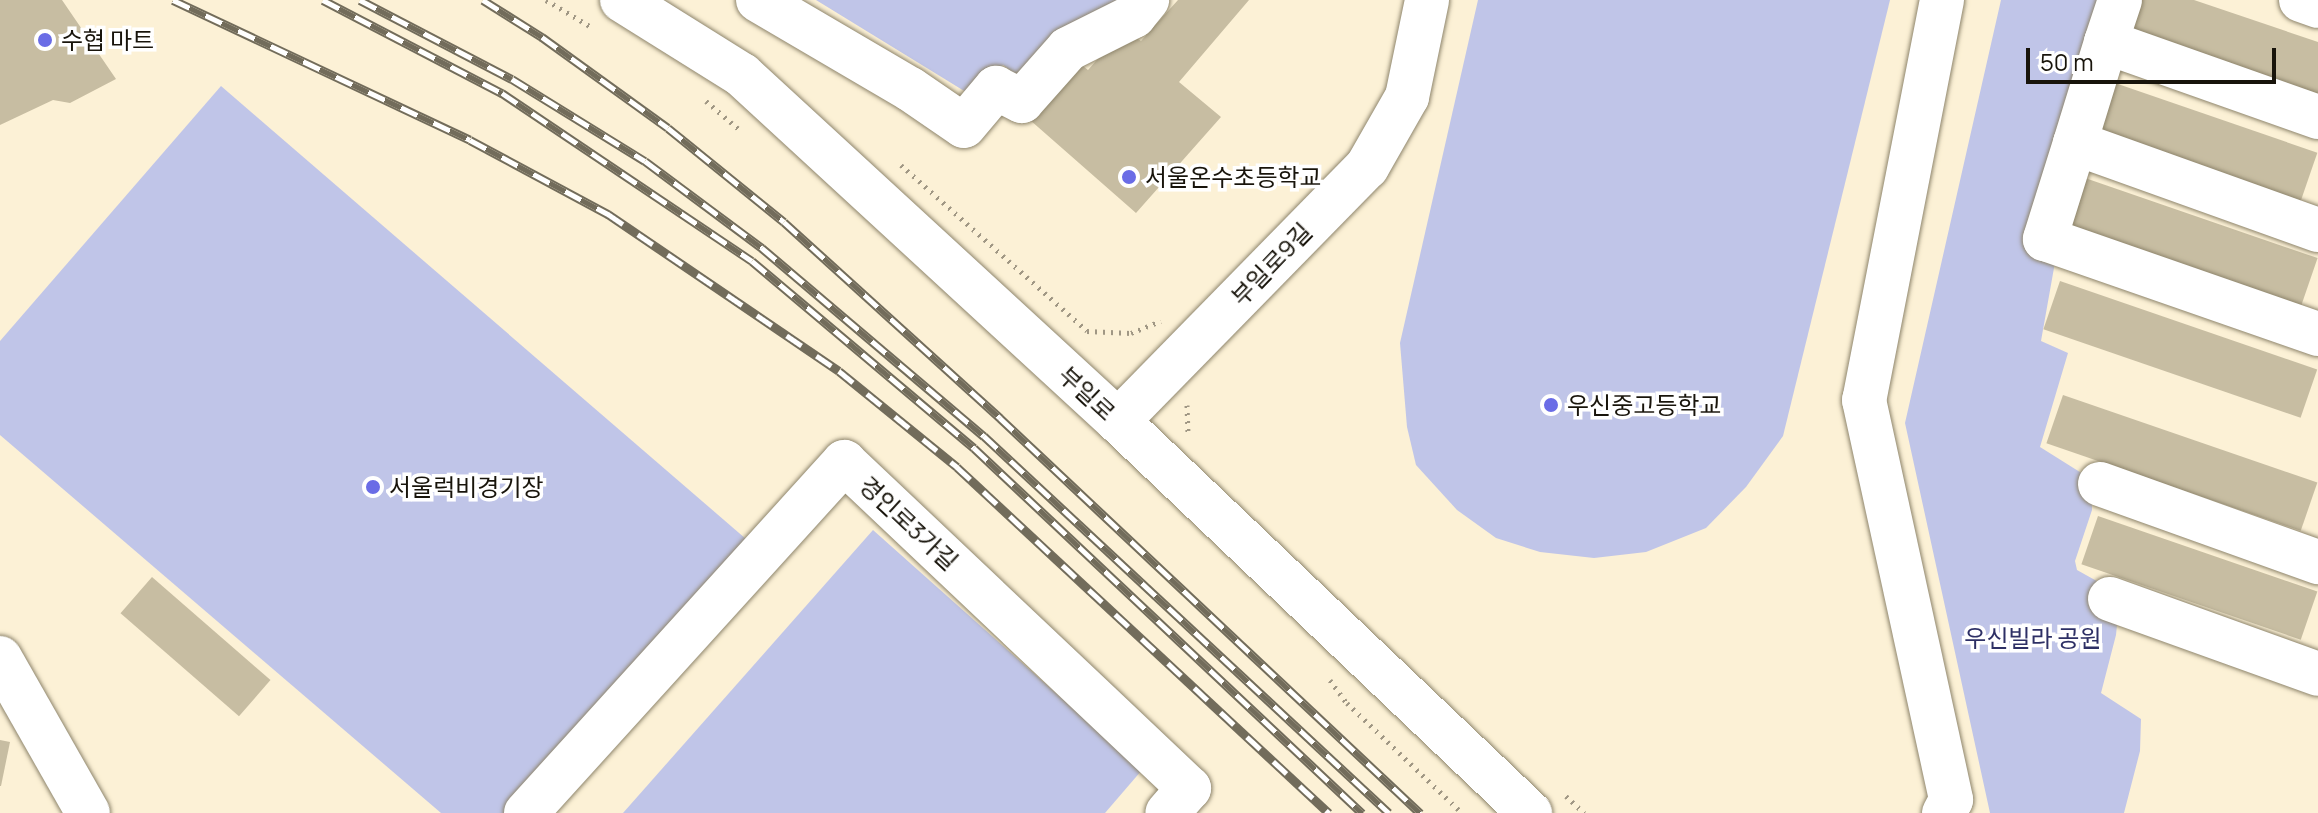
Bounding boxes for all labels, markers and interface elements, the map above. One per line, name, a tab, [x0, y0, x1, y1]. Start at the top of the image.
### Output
place label: 수협 마트	[61, 26, 154, 54]
marker: 수협 마트	[36, 31, 54, 49]
scale bar	[2030, 32, 2280, 82]
text: 50 m	[2040, 45, 2094, 78]
place label: 서울온수초등학교	[1145, 163, 1322, 191]
marker: 서울온수초등학교	[1120, 168, 1138, 186]
street label: 부일로9길	[1225, 217, 1317, 311]
street label: 부일로	[1053, 360, 1121, 426]
place label: 우신중고등학교	[1567, 391, 1722, 419]
marker: 우신중고등학교	[1542, 396, 1560, 414]
street label: 경인로3가길	[854, 470, 964, 576]
place label: 서울럭비경기장	[389, 473, 544, 501]
marker: 서울럭비경기장	[364, 478, 382, 496]
park label: 우신빌라 공원	[1964, 624, 2102, 652]

